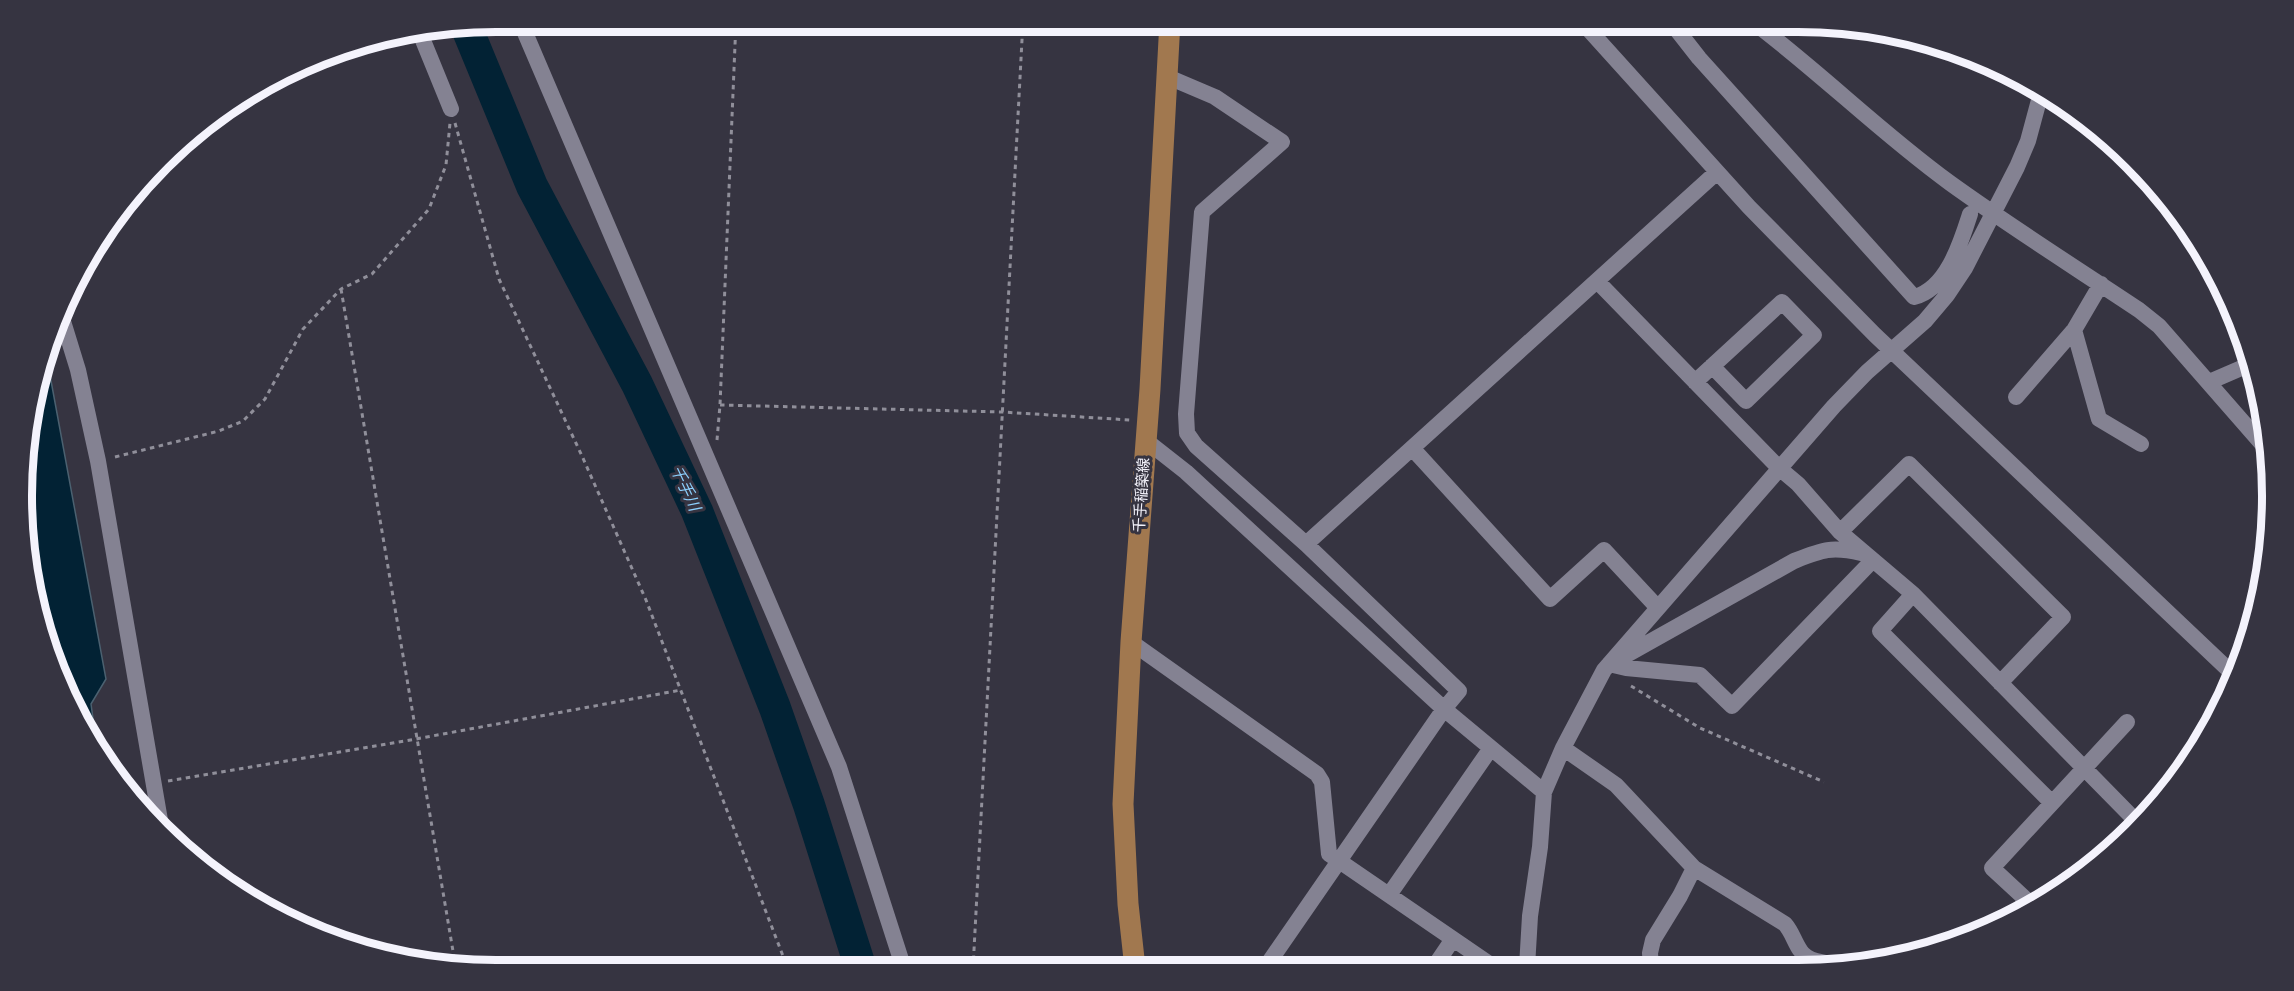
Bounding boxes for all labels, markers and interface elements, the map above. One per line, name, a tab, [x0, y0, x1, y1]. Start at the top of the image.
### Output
street label: 千手稲築線	[1127, 457, 1155, 533]
water label: 千手川	[665, 461, 708, 517]

